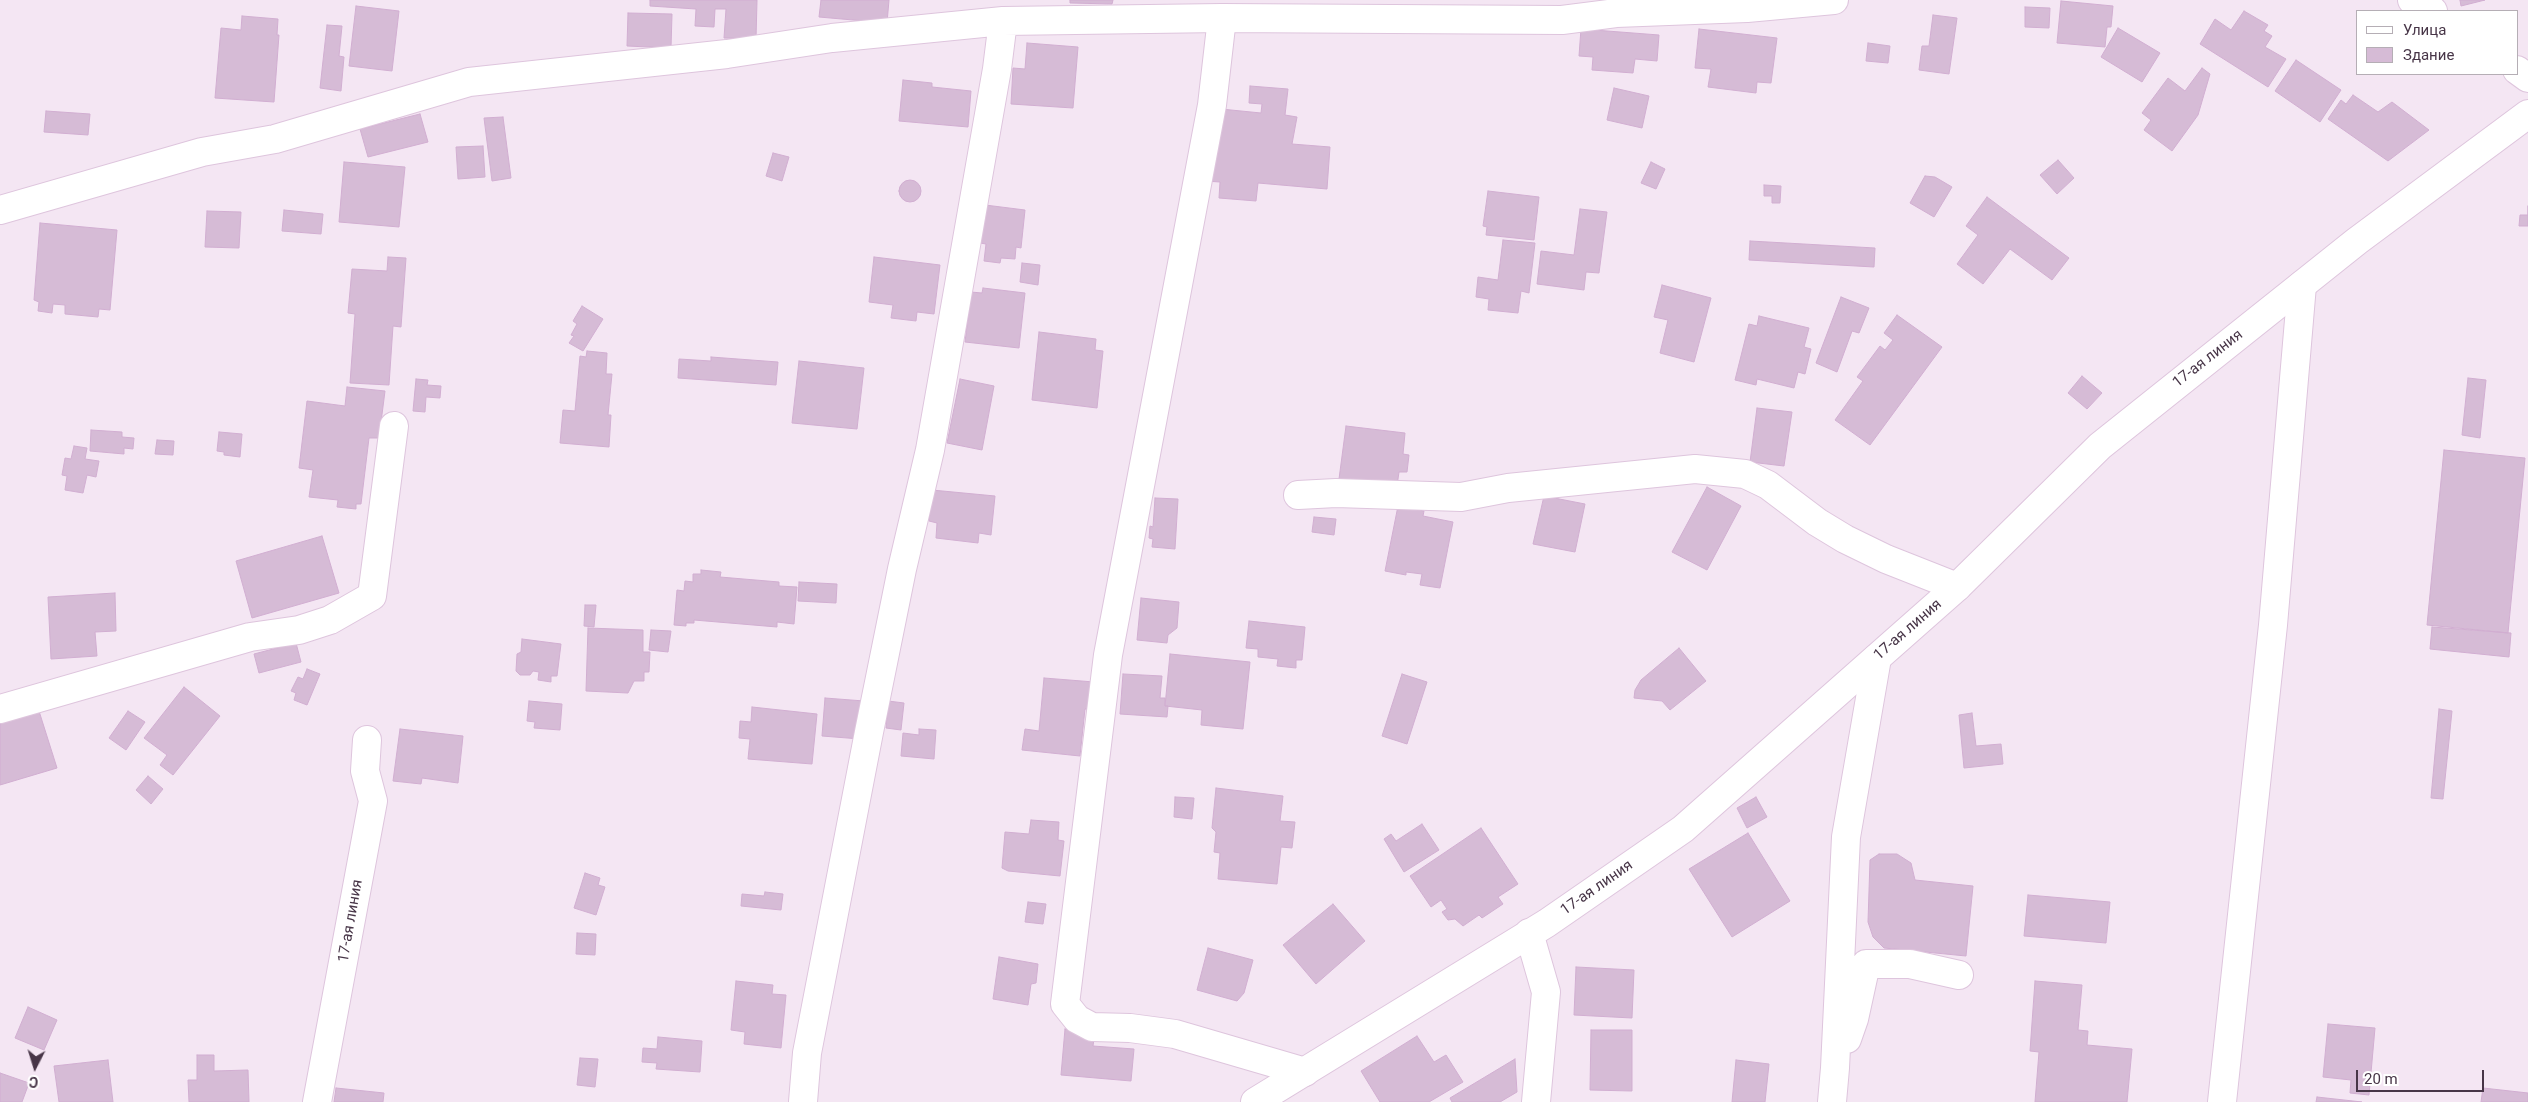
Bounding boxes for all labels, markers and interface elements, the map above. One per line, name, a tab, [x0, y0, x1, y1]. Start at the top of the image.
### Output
legend	[2356, 10, 2518, 75]
text: Улица	[2403, 21, 2446, 39]
text: Здание	[2403, 46, 2454, 64]
street label: 17-ая линия	[2169, 326, 2247, 392]
street label: 17-ая линия	[1870, 596, 1946, 664]
street label: 17-ая линия	[1557, 857, 1637, 919]
street label: 17-ая линия	[335, 878, 367, 964]
north arrow	[10, 1042, 60, 1092]
scale bar	[2358, 1060, 2486, 1092]
text: 20 m	[2364, 1070, 2398, 1088]
text: С	[28, 1074, 39, 1090]

